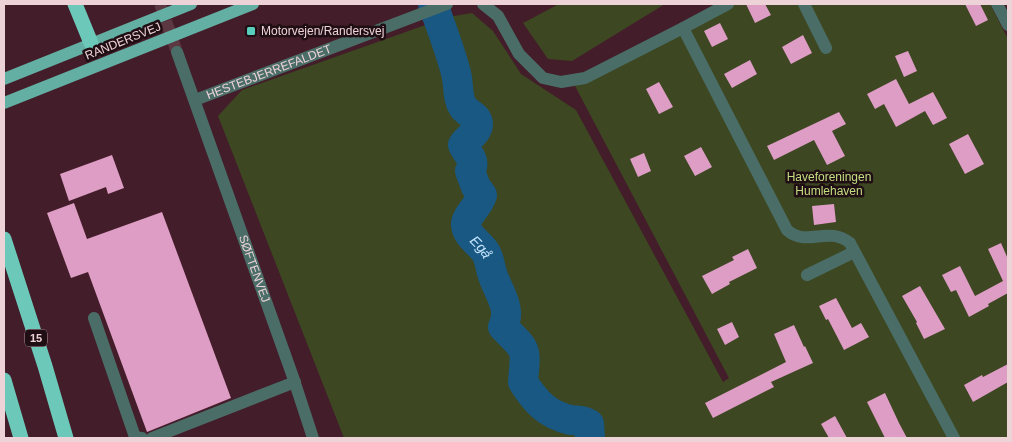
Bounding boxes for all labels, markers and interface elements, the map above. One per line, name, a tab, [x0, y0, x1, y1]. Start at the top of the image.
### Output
street label: RANDERSVEJ	[83, 19, 163, 63]
place label: Motorvejen/Randersvej	[261, 24, 384, 38]
marker: Motorvejen/Randersvej	[245, 25, 257, 37]
street label: HESTEBJERREFALDET	[204, 41, 334, 102]
park label: Haveforeningen Humlehaven	[787, 170, 871, 198]
water label: Egå	[467, 232, 495, 261]
street label: SØFTENVEJ	[236, 233, 273, 304]
road number: 15	[25, 329, 47, 346]

